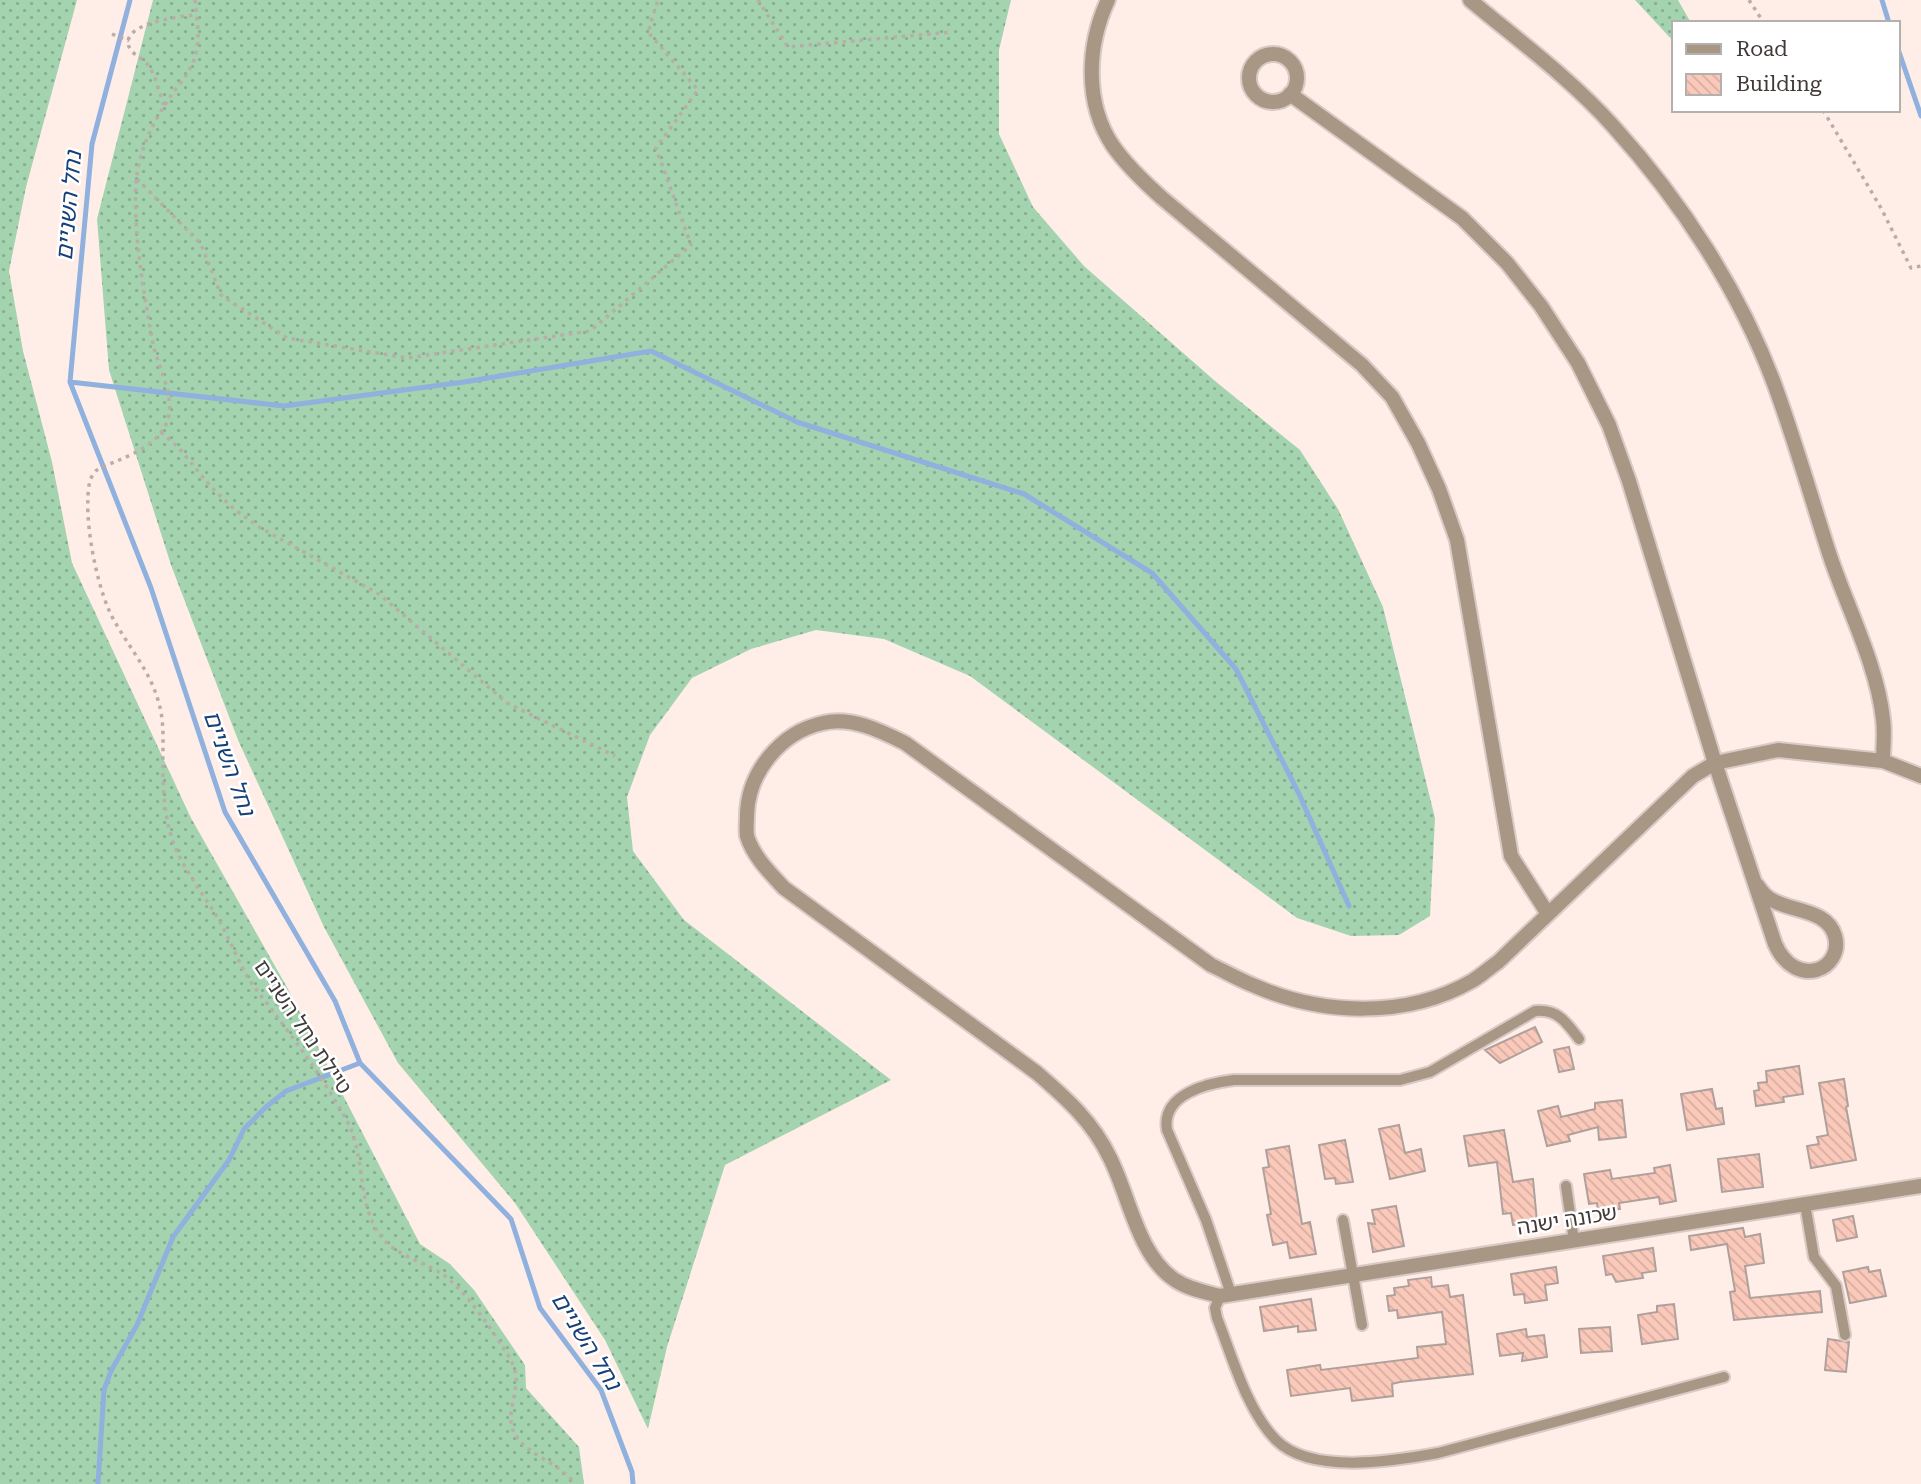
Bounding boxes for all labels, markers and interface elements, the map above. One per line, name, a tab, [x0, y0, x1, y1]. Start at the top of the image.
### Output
legend	[1672, 21, 1900, 112]
text: Road	[1736, 37, 1788, 61]
text: Building	[1736, 72, 1822, 96]
water label: נחל השניים	[51, 148, 87, 262]
water label: נחל השניים	[198, 707, 261, 821]
street label: טיילת נחל השניים	[249, 955, 357, 1099]
street label: שכונה ישנה	[1515, 1200, 1619, 1240]
water label: נחל השניים	[545, 1287, 628, 1397]

